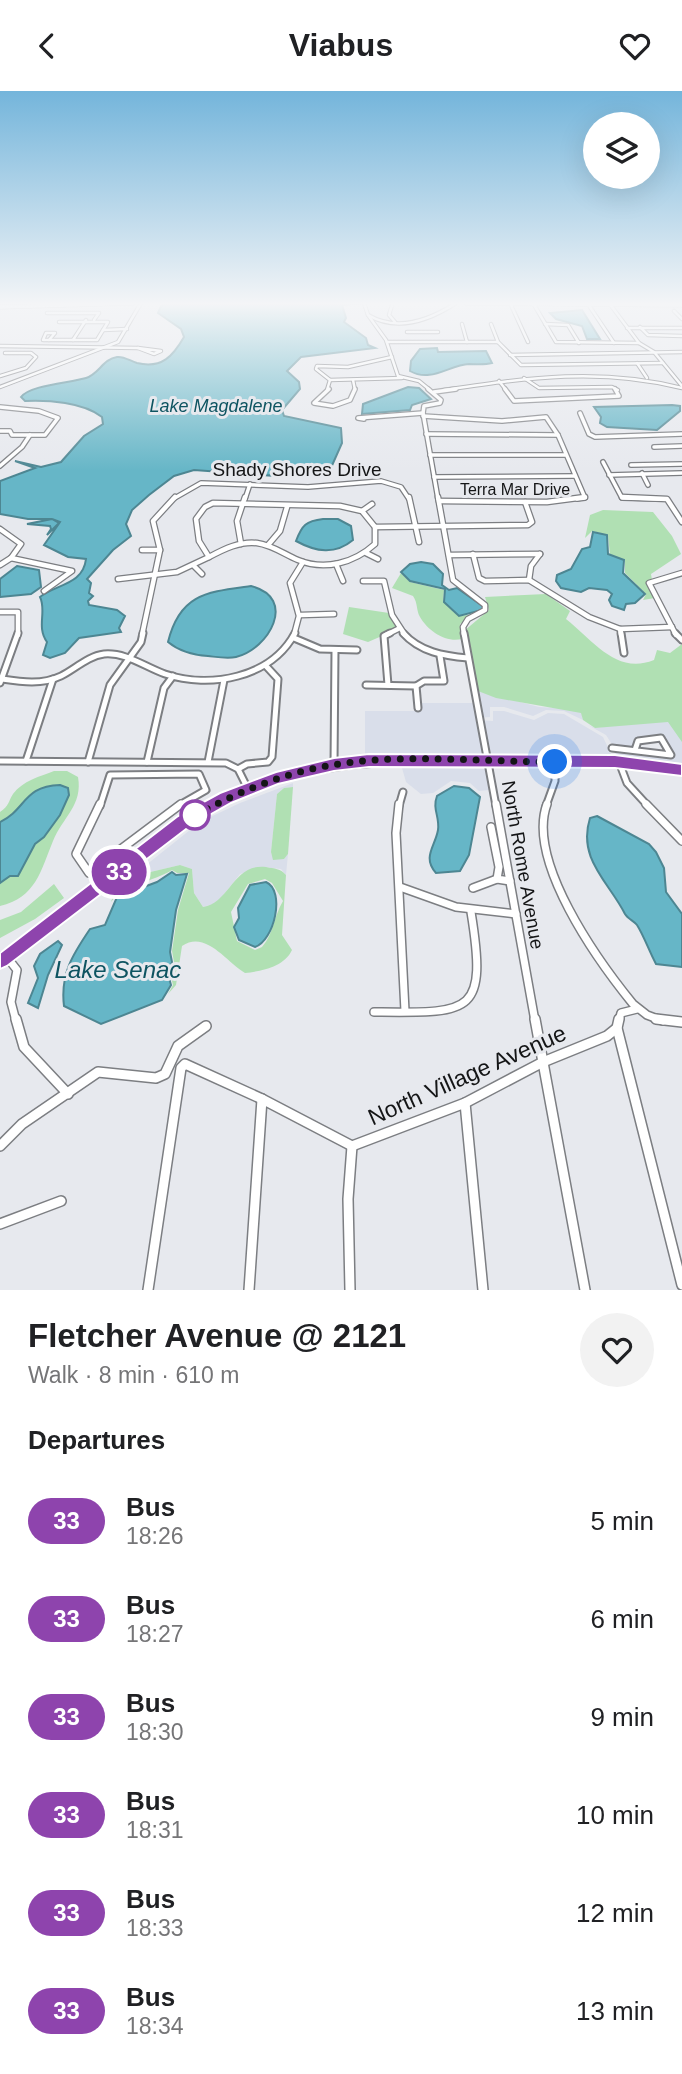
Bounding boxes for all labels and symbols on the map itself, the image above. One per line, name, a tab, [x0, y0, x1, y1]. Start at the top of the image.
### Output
water label: Lake Magdalene	[149, 396, 283, 416]
street label: Shady Shores Drive	[213, 459, 381, 480]
street label: Terra Mar Drive	[460, 481, 570, 498]
your location	[537, 744, 572, 779]
street label: North Rome Avenue	[498, 779, 548, 951]
unlabelled marker	[180, 800, 210, 830]
line badge: 33	[88, 849, 150, 895]
water label: Lake Senac	[55, 956, 181, 983]
street label: North Village Avenue	[364, 1020, 570, 1130]

